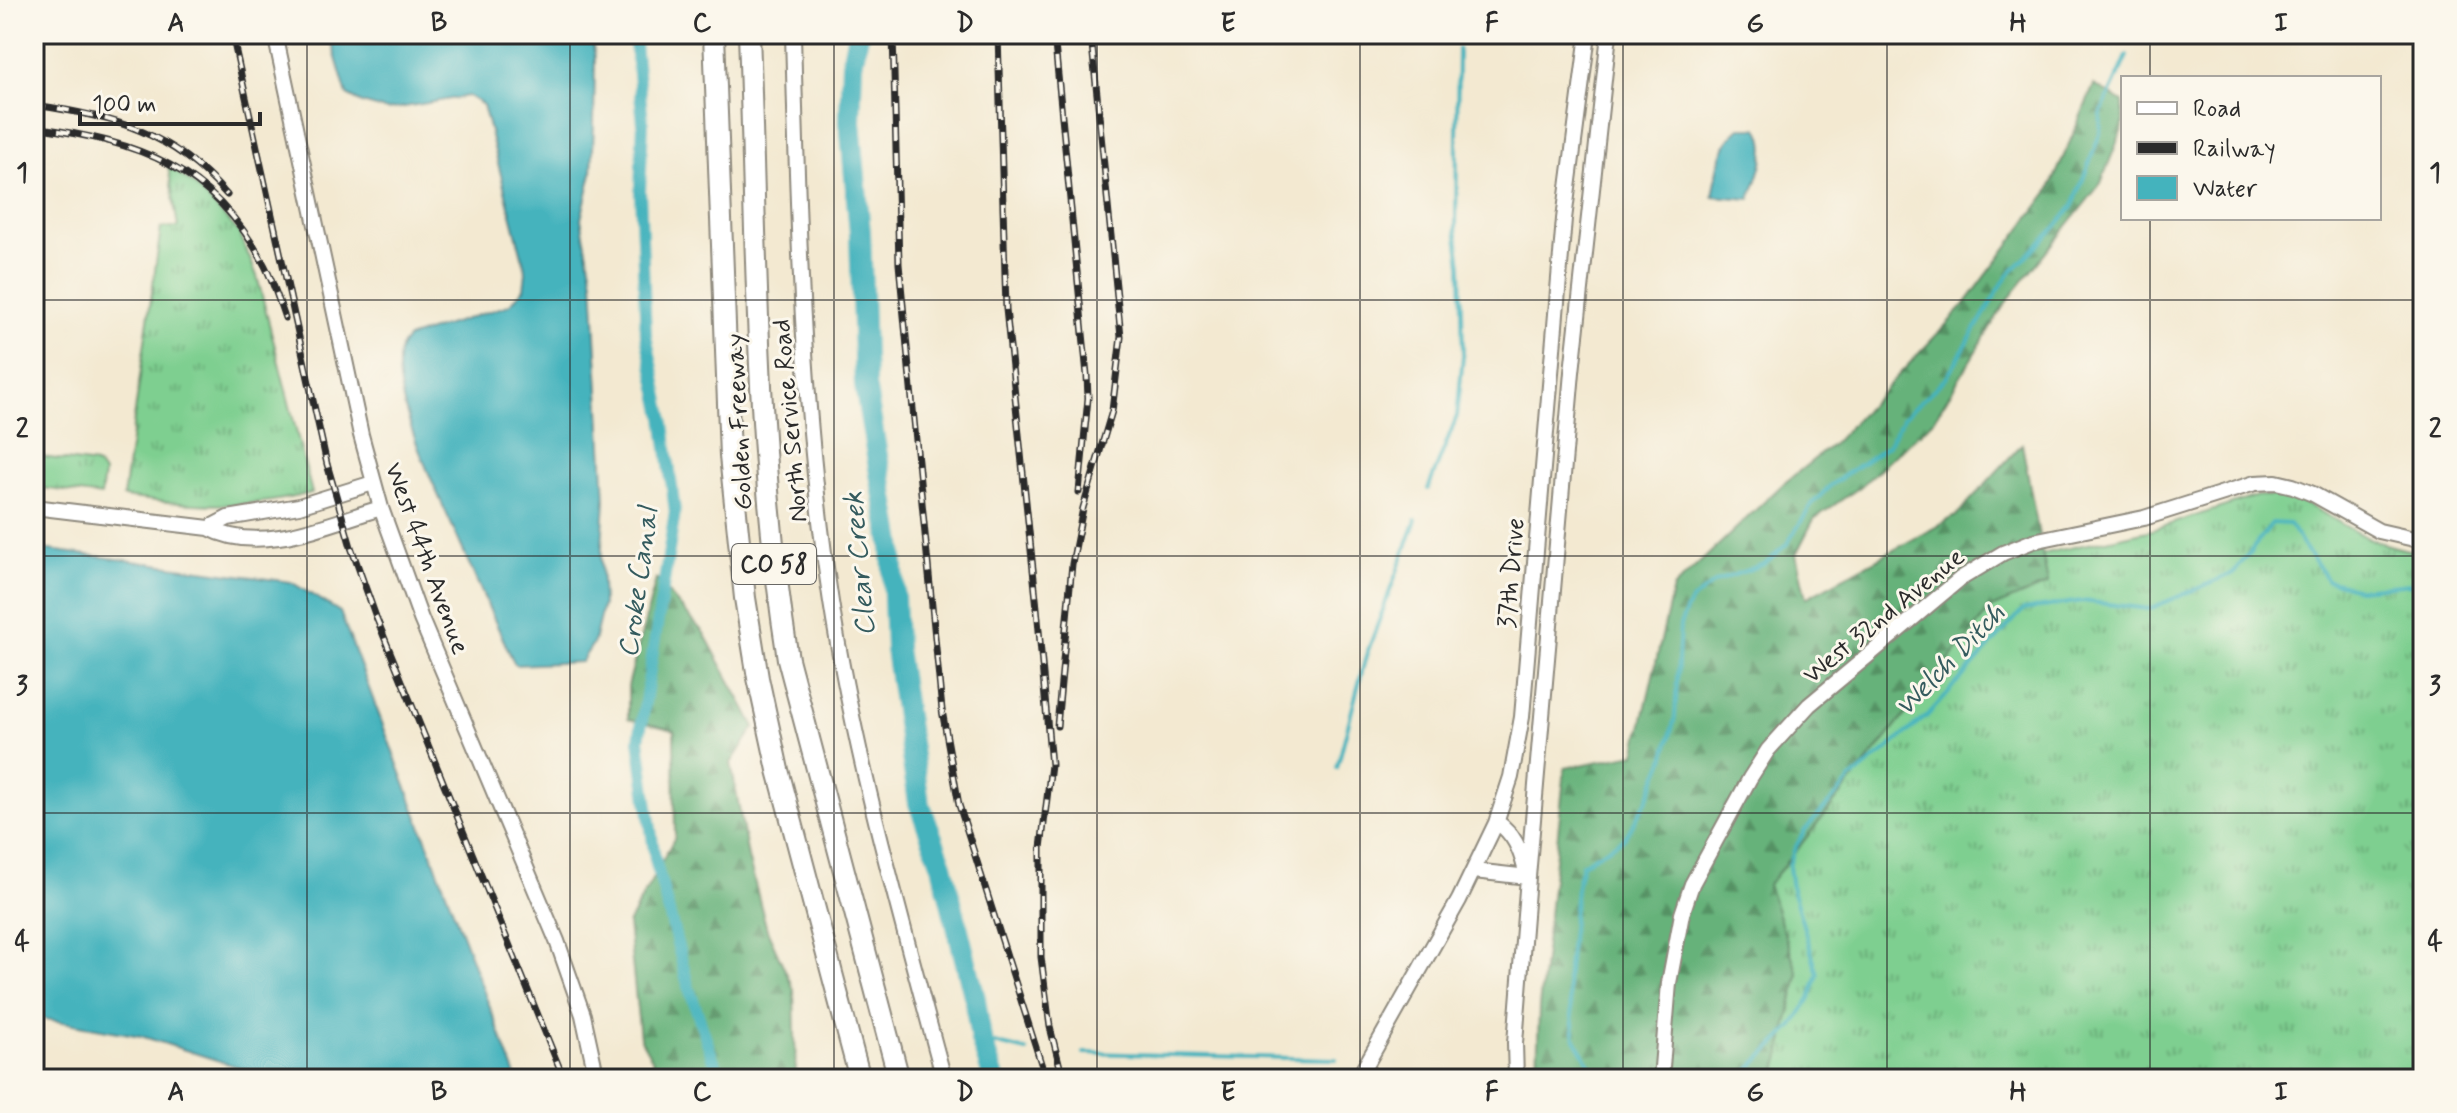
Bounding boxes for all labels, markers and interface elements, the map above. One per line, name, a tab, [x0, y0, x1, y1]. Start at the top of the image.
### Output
text: A	[167, 7, 185, 41]
text: B	[431, 7, 447, 41]
text: C	[693, 7, 712, 41]
text: D	[956, 7, 974, 41]
text: E	[1220, 7, 1236, 41]
text: F	[1485, 7, 1499, 41]
text: G	[1746, 7, 1764, 41]
text: H	[2010, 7, 2027, 41]
text: I	[2274, 7, 2288, 41]
scale bar	[80, 76, 260, 126]
legend	[2121, 76, 2381, 220]
text: 100 m	[92, 90, 156, 121]
text: Road	[2193, 94, 2241, 125]
text: Railway	[2193, 134, 2276, 165]
text: 1	[16, 157, 28, 191]
text: 1	[2429, 157, 2441, 191]
text: Water	[2193, 174, 2258, 205]
street label: North Service Road	[765, 318, 817, 524]
street label: Golden Freeway	[718, 333, 762, 511]
text: 2	[16, 413, 29, 447]
text: 2	[2429, 413, 2442, 447]
street label: West 44th Avenue	[376, 458, 477, 659]
water label: Clear Creek	[836, 490, 885, 638]
water label: Croke Canal	[611, 503, 669, 660]
street label: 37th Drive	[1490, 516, 1534, 630]
street label: West 32nd Avenue	[1796, 541, 1972, 692]
road number: CO 58	[732, 544, 816, 584]
water label: Welch Ditch	[1888, 596, 2014, 725]
text: 3	[16, 670, 28, 704]
text: 3	[2429, 670, 2441, 704]
text: 4	[14, 926, 30, 960]
text: 4	[2427, 926, 2443, 960]
text: A	[167, 1076, 185, 1110]
text: B	[431, 1076, 447, 1110]
text: C	[693, 1076, 712, 1110]
text: D	[956, 1076, 974, 1110]
text: E	[1220, 1076, 1236, 1110]
text: F	[1485, 1076, 1499, 1110]
text: G	[1746, 1076, 1764, 1110]
text: H	[2010, 1076, 2027, 1110]
text: I	[2274, 1076, 2288, 1110]

